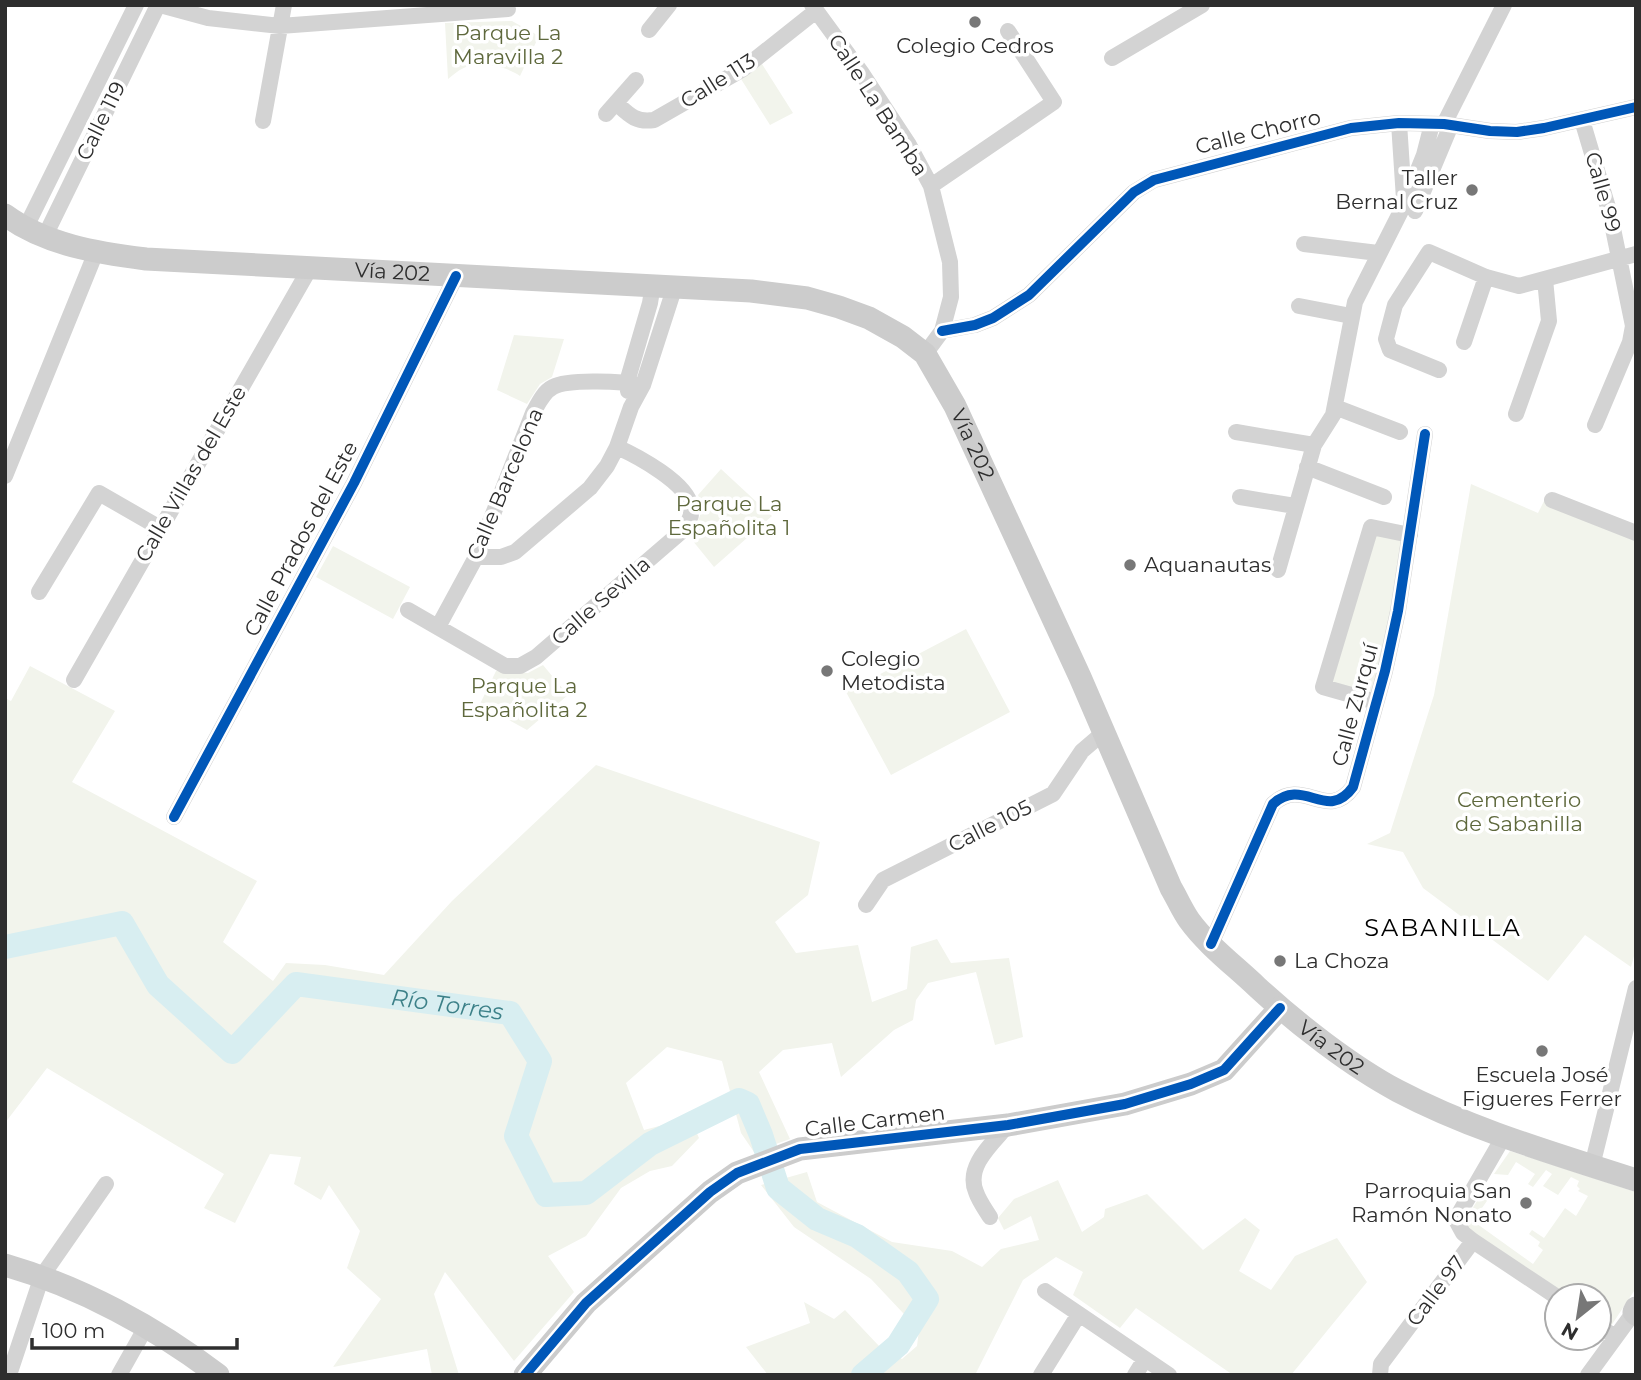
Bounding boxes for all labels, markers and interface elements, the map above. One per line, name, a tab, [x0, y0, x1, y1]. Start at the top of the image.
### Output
marker: Colegio Cedros	[967, 14, 983, 30]
park label: Parque La Maravilla 2	[453, 20, 563, 69]
street label: Calle La Bamba	[823, 29, 934, 180]
place label: Colegio Cedros	[896, 33, 1054, 58]
street label: Calle 113	[676, 48, 760, 113]
street label: Calle 119	[71, 77, 130, 164]
street label: Calle Chorro	[1193, 104, 1323, 159]
street label: Calle 99	[1580, 149, 1627, 235]
place label: Taller Bernal Cruz	[1335, 165, 1458, 214]
marker: Taller Bernal Cruz	[1464, 182, 1480, 198]
street label: Vía 202	[354, 257, 431, 286]
street label: Calle Villas del Este	[130, 381, 251, 566]
street label: Calle Barcelona	[461, 404, 548, 564]
street label: Vía 202	[946, 405, 1000, 484]
street label: Calle Prados del Este	[239, 437, 363, 641]
park label: Parque La Españolita 1	[668, 491, 790, 540]
street label: Calle Sevilla	[546, 551, 655, 650]
place label: Aquanautas	[1144, 552, 1271, 577]
marker: Aquanautas	[1122, 557, 1138, 573]
street label: Calle Zurquí	[1326, 639, 1383, 769]
place label: Colegio Metodista	[841, 646, 946, 695]
marker: Colegio Metodista	[819, 663, 835, 679]
park label: Parque La Españolita 2	[460, 673, 588, 722]
park label: Cementerio de Sabanilla	[1455, 787, 1583, 836]
street label: Calle 105	[944, 794, 1036, 857]
district label: SABANILLA	[1364, 913, 1522, 942]
place label: La Choza	[1294, 948, 1389, 973]
marker: La Choza	[1272, 953, 1288, 969]
water label: Río Torres	[390, 983, 505, 1026]
street label: Vía 202	[1293, 1015, 1369, 1080]
marker: Escuela José Figueres Ferrer	[1534, 1043, 1550, 1059]
place label: Escuela José Figueres Ferrer	[1462, 1062, 1622, 1111]
street label: Calle Carmen	[803, 1099, 947, 1142]
place label: Parroquia San Ramón Nonato	[1351, 1178, 1512, 1227]
marker: Parroquia San Ramón Nonato	[1518, 1195, 1534, 1211]
street label: Calle 97	[1401, 1251, 1470, 1331]
north arrow	[1543, 1282, 1613, 1352]
scale bar	[32, 1306, 236, 1350]
text: N	[1557, 1317, 1582, 1345]
text: 100 m	[42, 1318, 105, 1343]

